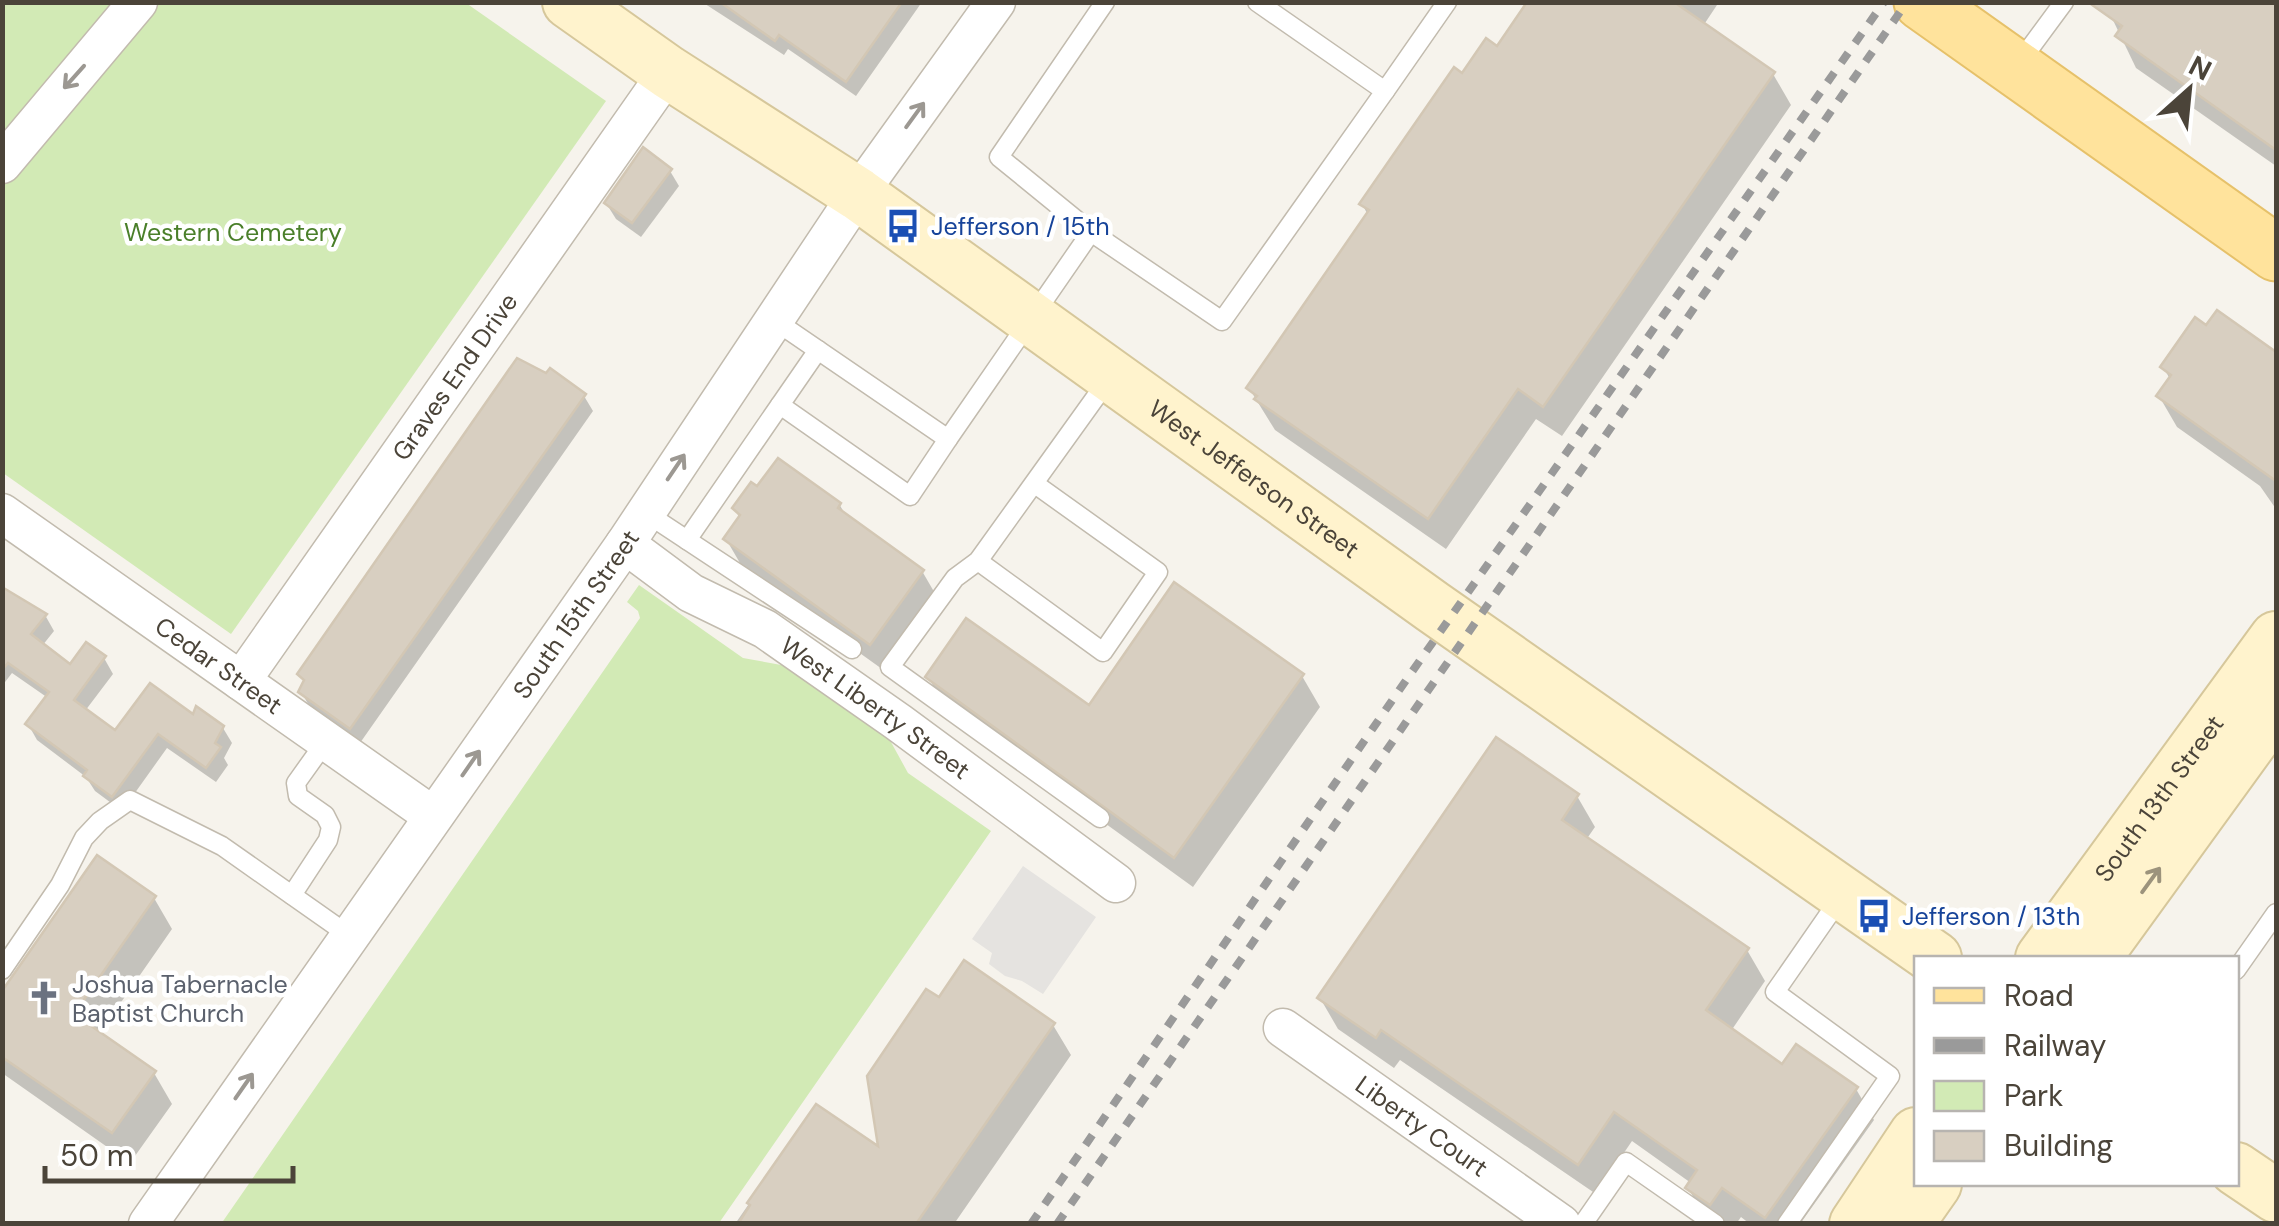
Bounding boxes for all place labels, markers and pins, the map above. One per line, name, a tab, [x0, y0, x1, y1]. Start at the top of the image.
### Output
bus stop icon: Jefferson / 15th	[884, 207, 922, 245]
place label: Jefferson / 15th	[931, 210, 1110, 243]
bus stop icon: Jefferson / 13th	[1855, 897, 1893, 935]
place label: Jefferson / 13th	[1902, 900, 2080, 933]
place label: Joshua Tabernacle Baptist Church	[72, 968, 288, 1030]
church icon: Joshua Tabernacle Baptist Church	[25, 979, 63, 1017]

